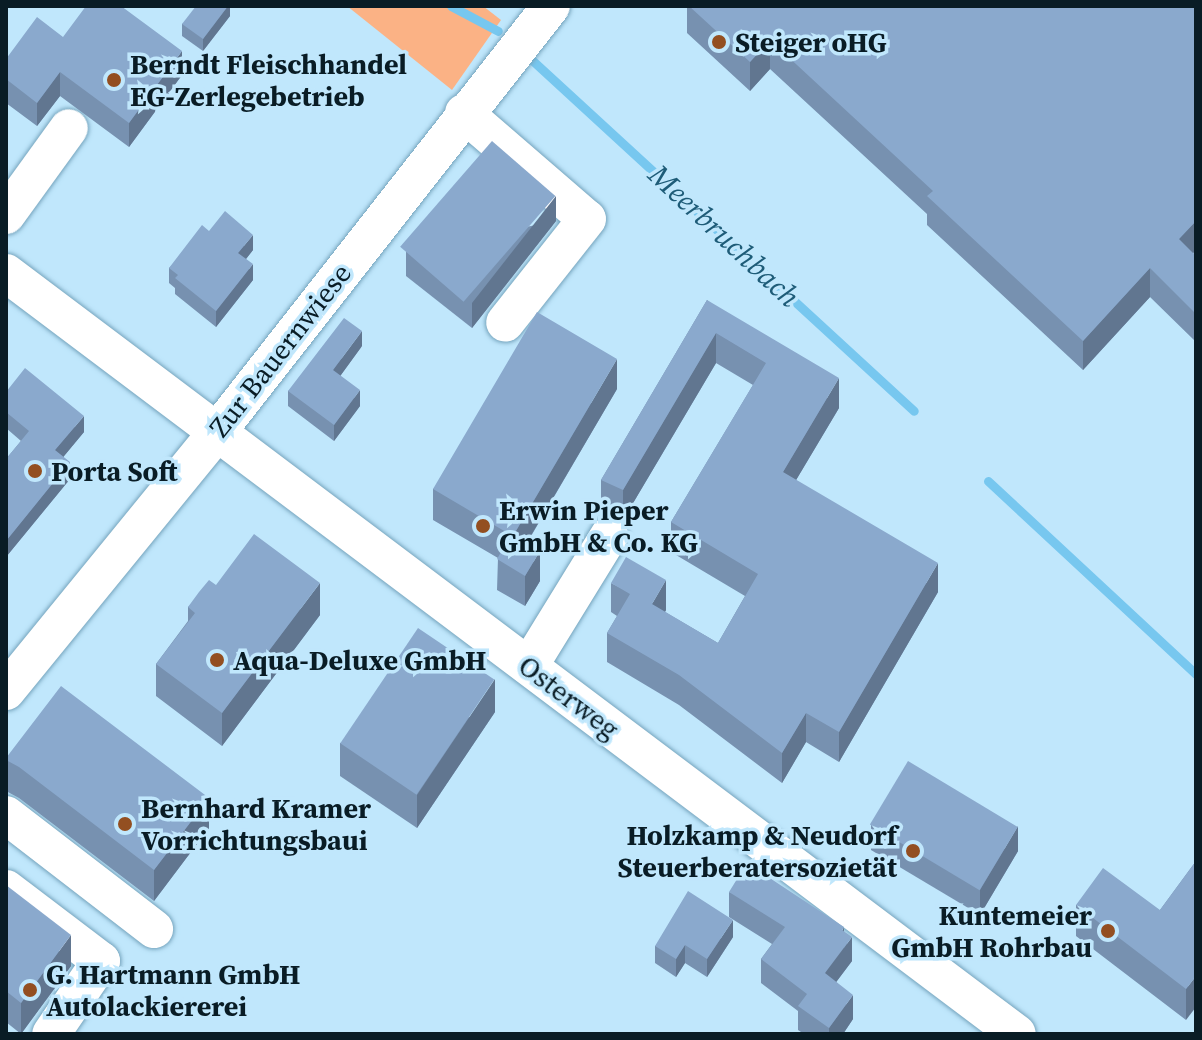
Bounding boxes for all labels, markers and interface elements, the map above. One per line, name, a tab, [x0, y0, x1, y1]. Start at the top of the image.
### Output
place label: Steiger oHG	[735, 25, 887, 59]
marker: Steiger oHG	[710, 33, 728, 51]
place label: Berndt Fleischhandel EG-Zerlegebetrieb	[130, 47, 407, 113]
marker: Berndt Fleischhandel EG-Zerlegebetrieb	[105, 71, 123, 89]
water label: Meerbruchbach	[641, 157, 807, 315]
street label: Zur Bauernwiese	[202, 257, 358, 443]
place label: Porta Soft	[51, 454, 178, 488]
marker: Porta Soft	[26, 462, 44, 480]
place label: Erwin Pieper GmbH & Co. KG	[499, 493, 698, 559]
marker: Erwin Pieper GmbH & Co. KG	[474, 517, 492, 535]
place label: Aqua-Deluxe GmbH	[233, 643, 486, 677]
street label: Osterweg	[512, 648, 626, 746]
marker: Aqua-Deluxe GmbH	[208, 651, 226, 669]
place label: Bernhard Kramer Vorrichtungsbaui	[141, 791, 371, 857]
marker: Bernhard Kramer Vorrichtungsbaui	[116, 815, 134, 833]
place label: Holzkamp & Neudorf Steuerberatersozietät	[618, 818, 897, 884]
marker: Holzkamp & Neudorf Steuerberatersozietät	[904, 842, 922, 860]
place label: Kuntemeier GmbH Rohrbau	[891, 898, 1092, 964]
marker: Kuntemeier GmbH Rohrbau	[1099, 922, 1117, 940]
place label: G. Hartmann GmbH Autolackiererei	[46, 957, 300, 1023]
marker: G. Hartmann GmbH Autolackiererei	[21, 981, 39, 999]

